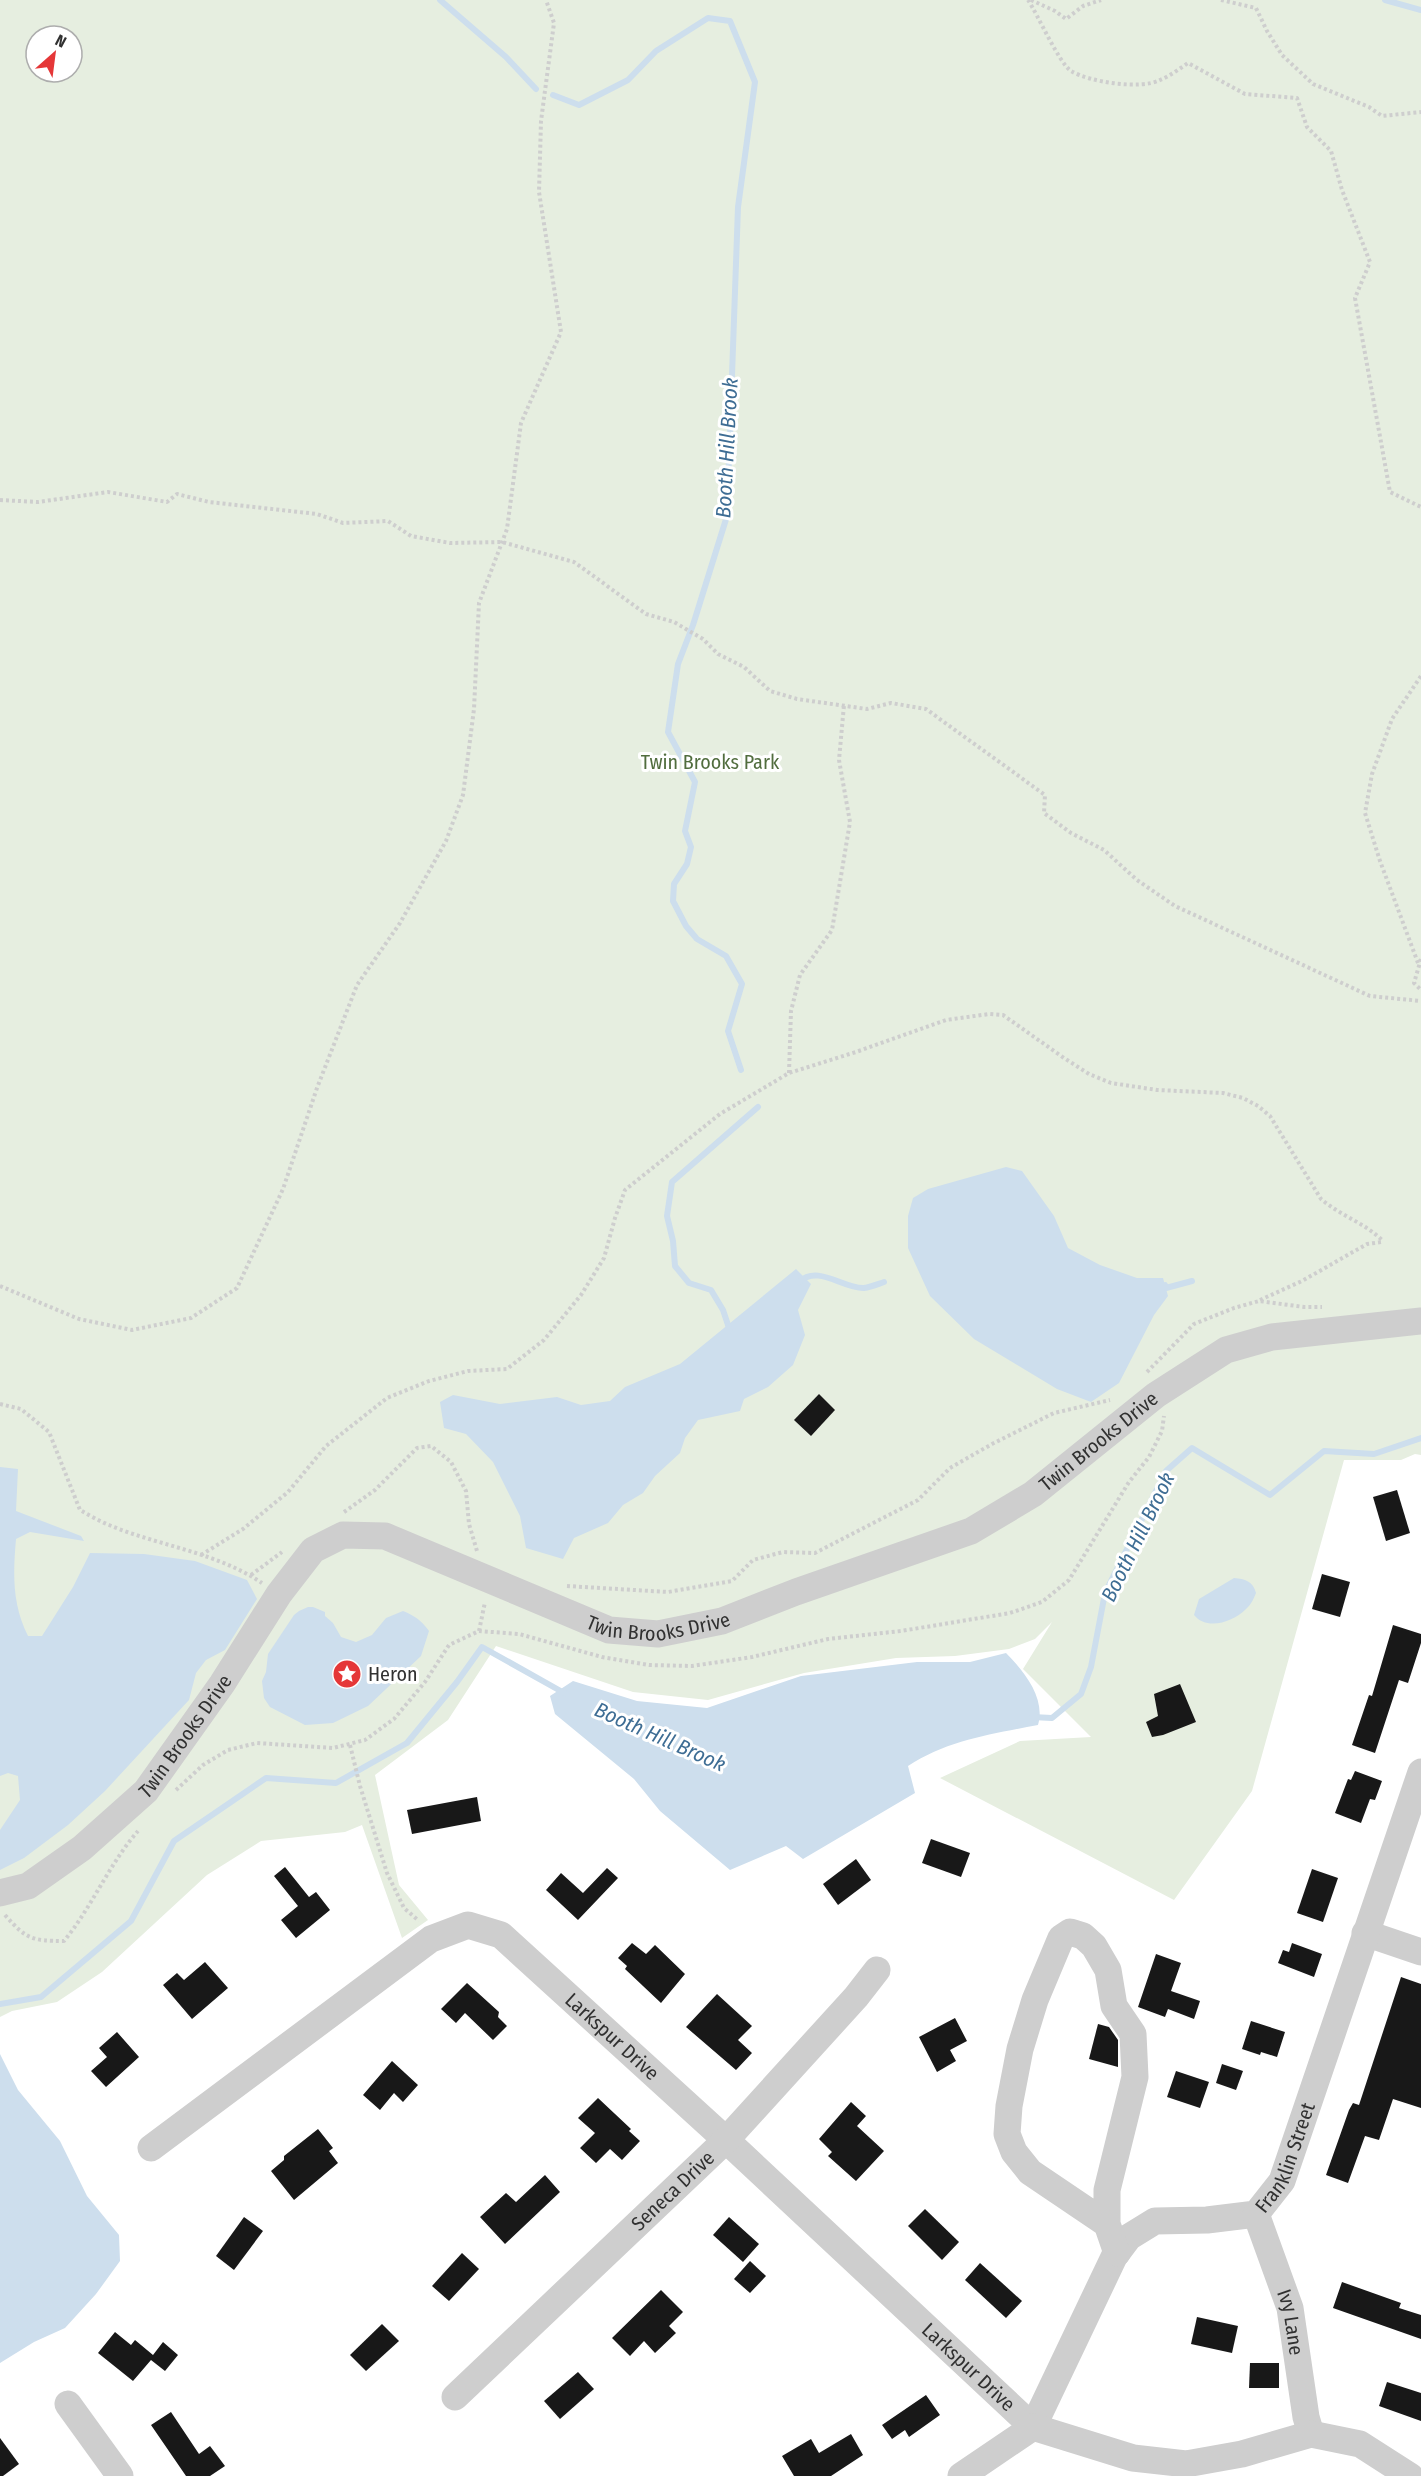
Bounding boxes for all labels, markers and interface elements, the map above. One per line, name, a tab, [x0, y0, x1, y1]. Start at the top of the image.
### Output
north arrow	[24, 24, 84, 84]
text: N	[52, 31, 70, 52]
water label: Booth Hill Brook	[710, 377, 744, 519]
park label: Twin Brooks Park	[641, 750, 780, 774]
street label: Twin Brooks Drive	[1034, 1386, 1163, 1496]
water label: Booth Hill Brook	[1095, 1468, 1181, 1606]
street label: Twin Brooks Drive	[583, 1607, 734, 1646]
place icon: Heron	[331, 1658, 363, 1690]
place label: Heron	[368, 1662, 417, 1686]
street label: Twin Brooks Drive	[134, 1670, 237, 1803]
water label: Booth Hill Brook	[590, 1697, 730, 1777]
street label: Larkspur Drive	[560, 1988, 664, 2085]
street label: Franklin Street	[1250, 2099, 1320, 2217]
street label: Seneca Drive	[626, 2146, 719, 2236]
street label: Ivy Lane	[1272, 2286, 1309, 2357]
street label: Larkspur Drive	[917, 2318, 1020, 2416]

